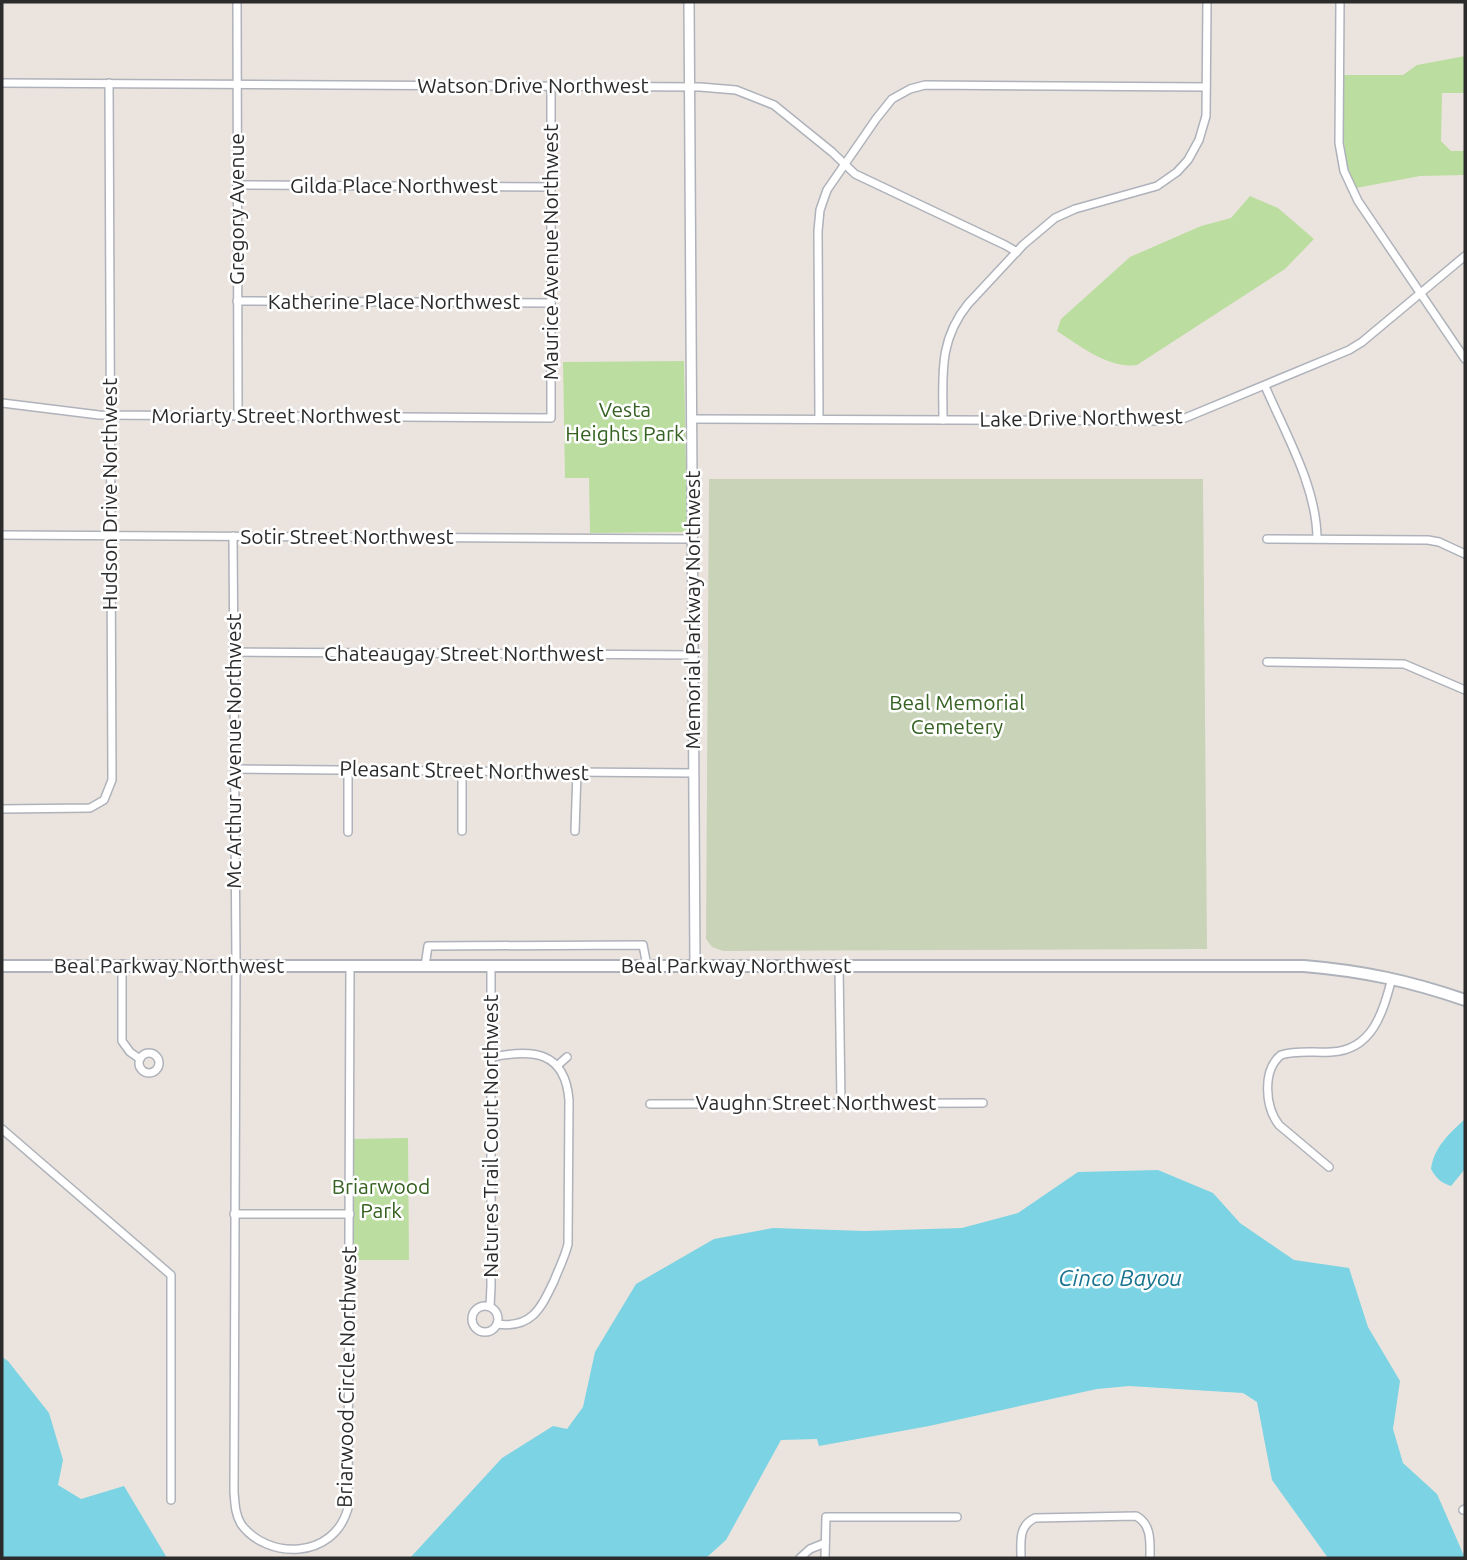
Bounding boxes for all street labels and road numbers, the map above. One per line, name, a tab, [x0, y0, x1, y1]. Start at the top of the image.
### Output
street label: Watson Drive Northwest	[417, 73, 649, 97]
street label: Maurice Avenue Northwest	[538, 124, 562, 380]
street label: Gregory Avenue	[224, 133, 248, 285]
street label: Gilda Place Northwest	[290, 173, 498, 197]
street label: Katherine Place Northwest	[268, 289, 520, 313]
street label: Hudson Drive Northwest	[97, 378, 121, 610]
street label: Moriarty Street Northwest	[151, 403, 401, 427]
street label: Lake Drive Northwest	[979, 403, 1183, 431]
street label: Memorial Parkway Northwest	[680, 471, 704, 749]
street label: Sotir Street Northwest	[240, 524, 454, 548]
street label: Mc Arthur Avenue Northwest	[221, 613, 245, 889]
street label: Chateaugay Street Northwest	[324, 641, 604, 665]
street label: Pleasant Street Northwest	[339, 756, 589, 784]
street label: Beal Parkway Northwest	[54, 953, 284, 977]
street label: Beal Parkway Northwest	[621, 953, 851, 977]
street label: Natures Trail Court Northwest	[478, 994, 502, 1278]
street label: Vaughn Street Northwest	[696, 1090, 936, 1114]
street label: Briarwood Circle Northwest	[332, 1246, 360, 1508]

